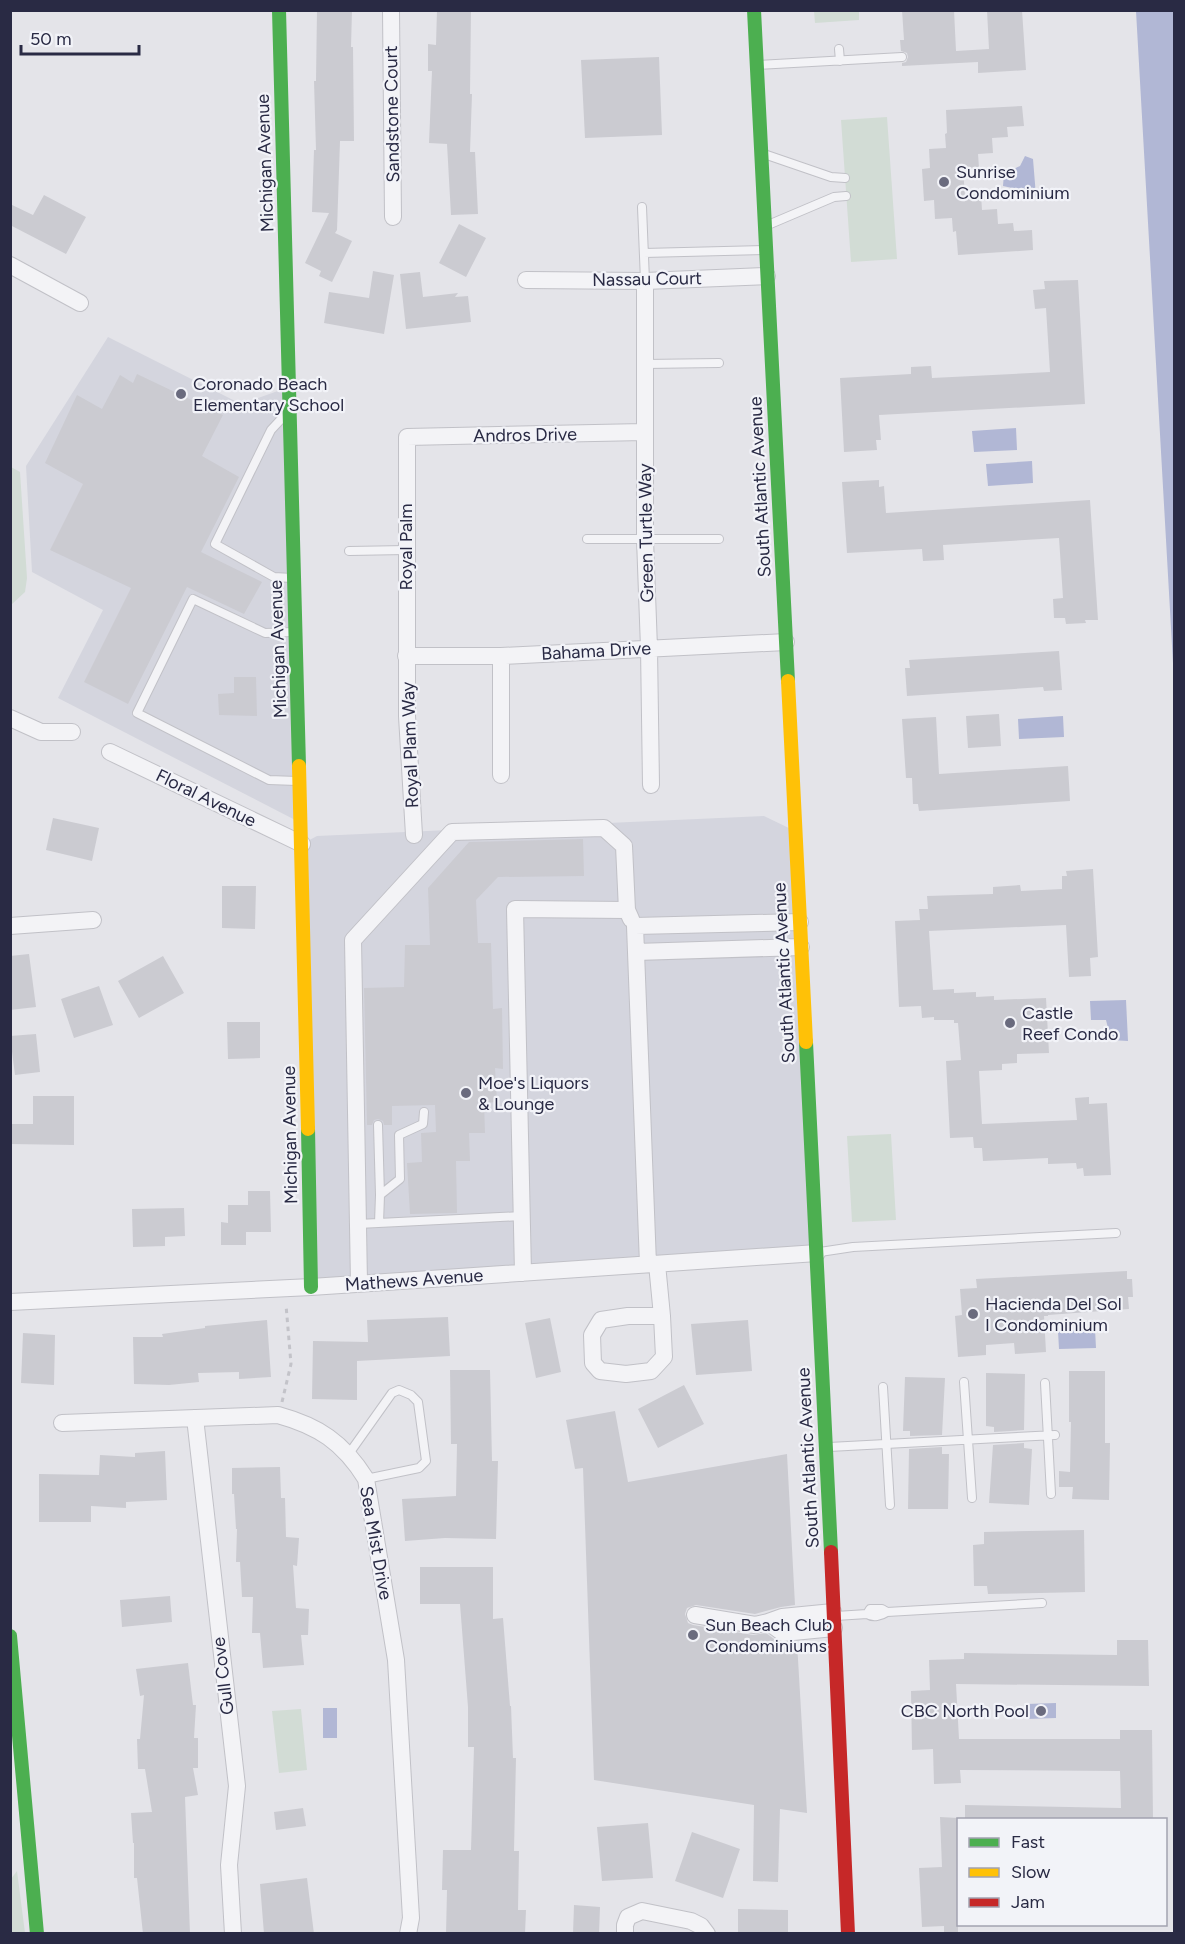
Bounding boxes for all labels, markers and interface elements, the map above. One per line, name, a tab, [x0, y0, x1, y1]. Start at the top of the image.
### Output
scale bar	[21, 18, 140, 56]
text: 50 m	[30, 28, 72, 50]
street label: Sandstone Court	[380, 45, 404, 183]
street label: Michigan Avenue	[252, 93, 278, 233]
place label: Sunrise Condominium	[956, 161, 1070, 204]
marker: Sunrise Condominium	[937, 175, 951, 189]
street label: Nassau Court	[592, 267, 702, 291]
place label: Coronado Beach Elementary School	[193, 373, 344, 416]
marker: Coronado Beach Elementary School	[174, 387, 188, 401]
street label: South Atlantic Avenue	[744, 396, 776, 578]
street label: Andros Drive	[473, 423, 577, 447]
street label: Green Turtle Way	[634, 463, 658, 603]
street label: Royal Palm	[395, 503, 417, 591]
street label: Michigan Avenue	[265, 579, 291, 719]
street label: Bahama Drive	[541, 637, 652, 665]
street label: Royal Plam Way	[397, 681, 423, 809]
street label: Floral Avenue	[152, 764, 260, 832]
street label: South Atlantic Avenue	[768, 882, 800, 1064]
place label: Castle Reef Condo	[1022, 1002, 1118, 1045]
marker: Castle Reef Condo	[1003, 1016, 1017, 1030]
street label: Michigan Avenue	[278, 1065, 302, 1204]
place label: Moe's Liquors & Lounge	[478, 1072, 589, 1115]
marker: Moe's Liquors & Lounge	[459, 1086, 473, 1100]
street label: Mathews Avenue	[344, 1264, 484, 1296]
place label: Hacienda Del Sol I Condominium	[985, 1293, 1122, 1336]
marker: Hacienda Del Sol I Condominium	[966, 1307, 980, 1321]
street label: South Atlantic Avenue	[792, 1367, 824, 1549]
street label: Sea Mist Drive	[355, 1484, 397, 1602]
place label: Sun Beach Club Condominiums	[705, 1614, 832, 1657]
marker: Sun Beach Club Condominiums	[686, 1628, 700, 1642]
street label: Gull Cove	[207, 1636, 239, 1716]
place label: CBC North Pool	[901, 1700, 1029, 1722]
marker: CBC North Pool	[1034, 1704, 1048, 1718]
legend	[957, 1818, 1167, 1926]
text: Fast	[1011, 1831, 1045, 1853]
text: Slow	[1011, 1861, 1050, 1883]
text: Jam	[1011, 1891, 1045, 1913]

